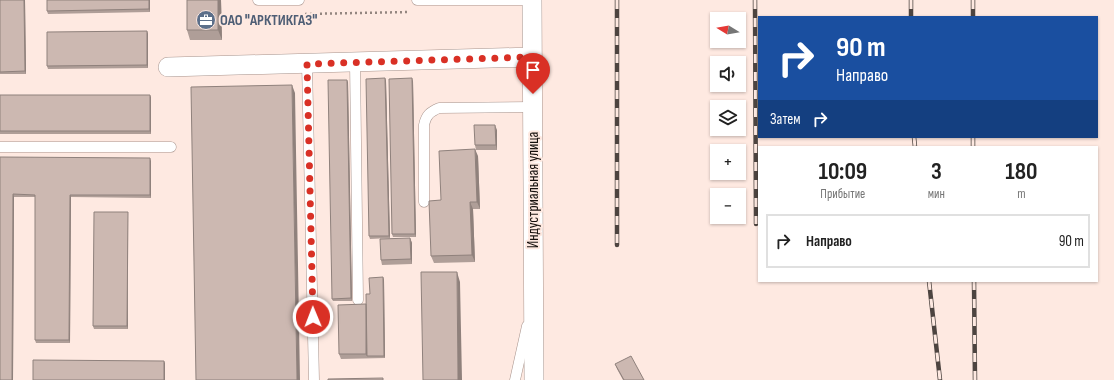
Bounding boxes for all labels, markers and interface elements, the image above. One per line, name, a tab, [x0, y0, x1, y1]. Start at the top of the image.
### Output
office icon: ОАО "АРКТИКГАЗ"	[195, 9, 217, 31]
place label: ОАО "АРКТИКГАЗ"	[220, 11, 317, 30]
north arrow	[710, 12, 746, 48]
map controls	[710, 12, 746, 224]
text: 90 m	[836, 31, 886, 64]
icon: right	[770, 32, 822, 84]
pin	[516, 53, 550, 94]
button: sound	[710, 56, 746, 92]
icon: arrive	[522, 59, 544, 81]
text: Направо	[836, 65, 888, 86]
button: layers	[710, 100, 746, 136]
icon: right	[809, 108, 831, 130]
text: Затем	[770, 110, 801, 129]
street label: Индустриальная улица	[524, 131, 543, 248]
button: +	[710, 144, 746, 180]
text: 10:09	[818, 157, 867, 186]
text: 3	[931, 157, 942, 186]
text: 180	[1005, 157, 1038, 186]
text: Прибытие	[820, 186, 865, 202]
text: мин	[928, 186, 945, 202]
text: m	[1017, 186, 1026, 202]
button: −	[710, 188, 746, 224]
icon: right	[772, 230, 794, 252]
text: Направо	[806, 232, 852, 251]
text: 90 m	[1059, 232, 1084, 251]
position arrow	[292, 296, 334, 338]

